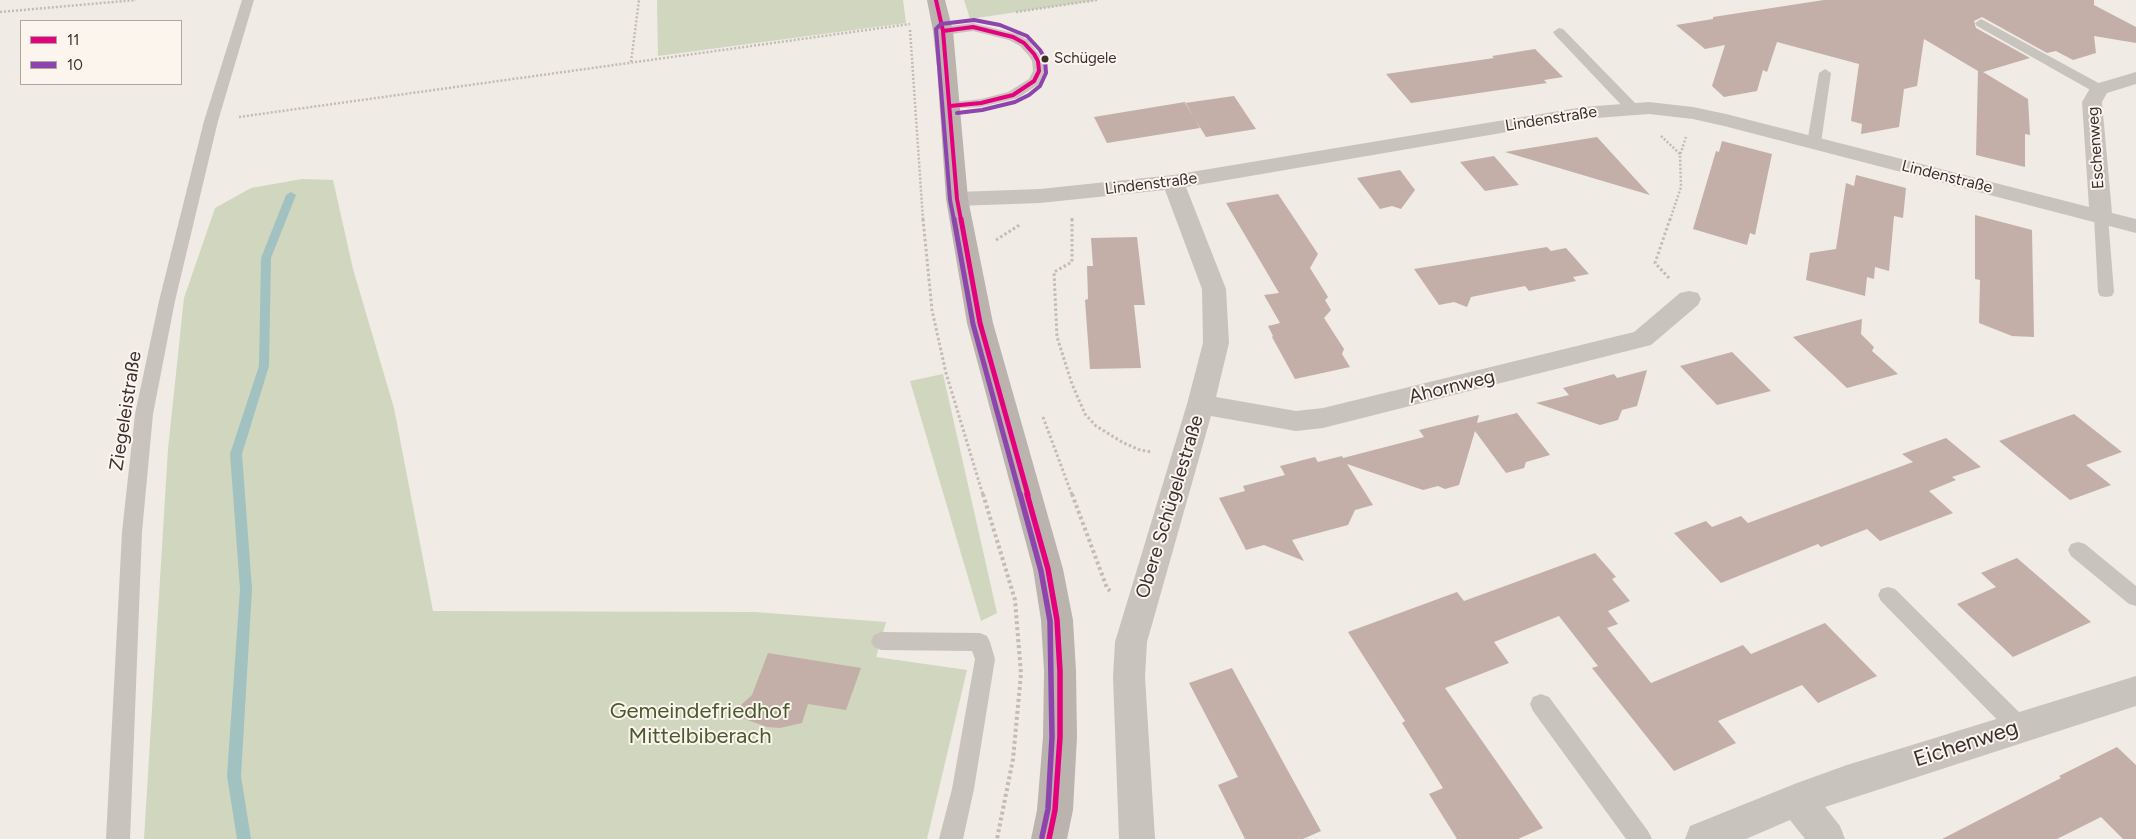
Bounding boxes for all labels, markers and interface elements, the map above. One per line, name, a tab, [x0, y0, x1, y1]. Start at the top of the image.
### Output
legend	[20, 20, 182, 85]
text: 11	[67, 31, 79, 49]
place label: Schügele	[1054, 50, 1117, 68]
marker: Schügele	[1040, 54, 1050, 64]
text: 10	[67, 56, 83, 74]
street label: Lindenstraße	[1504, 102, 1598, 136]
street label: Eschenweg	[2084, 106, 2108, 190]
street label: Lindenstraße	[1900, 156, 1994, 198]
street label: Lindenstraße	[1104, 169, 1198, 199]
street label: Ziegeleistraße	[105, 350, 147, 472]
street label: Ahornweg	[1407, 365, 1497, 409]
street label: Obere Schügelestraße	[1131, 413, 1209, 601]
park label: Gemeindefriedhof Mittelbiberach	[610, 699, 790, 750]
street label: Eichenweg	[1910, 715, 2022, 773]

